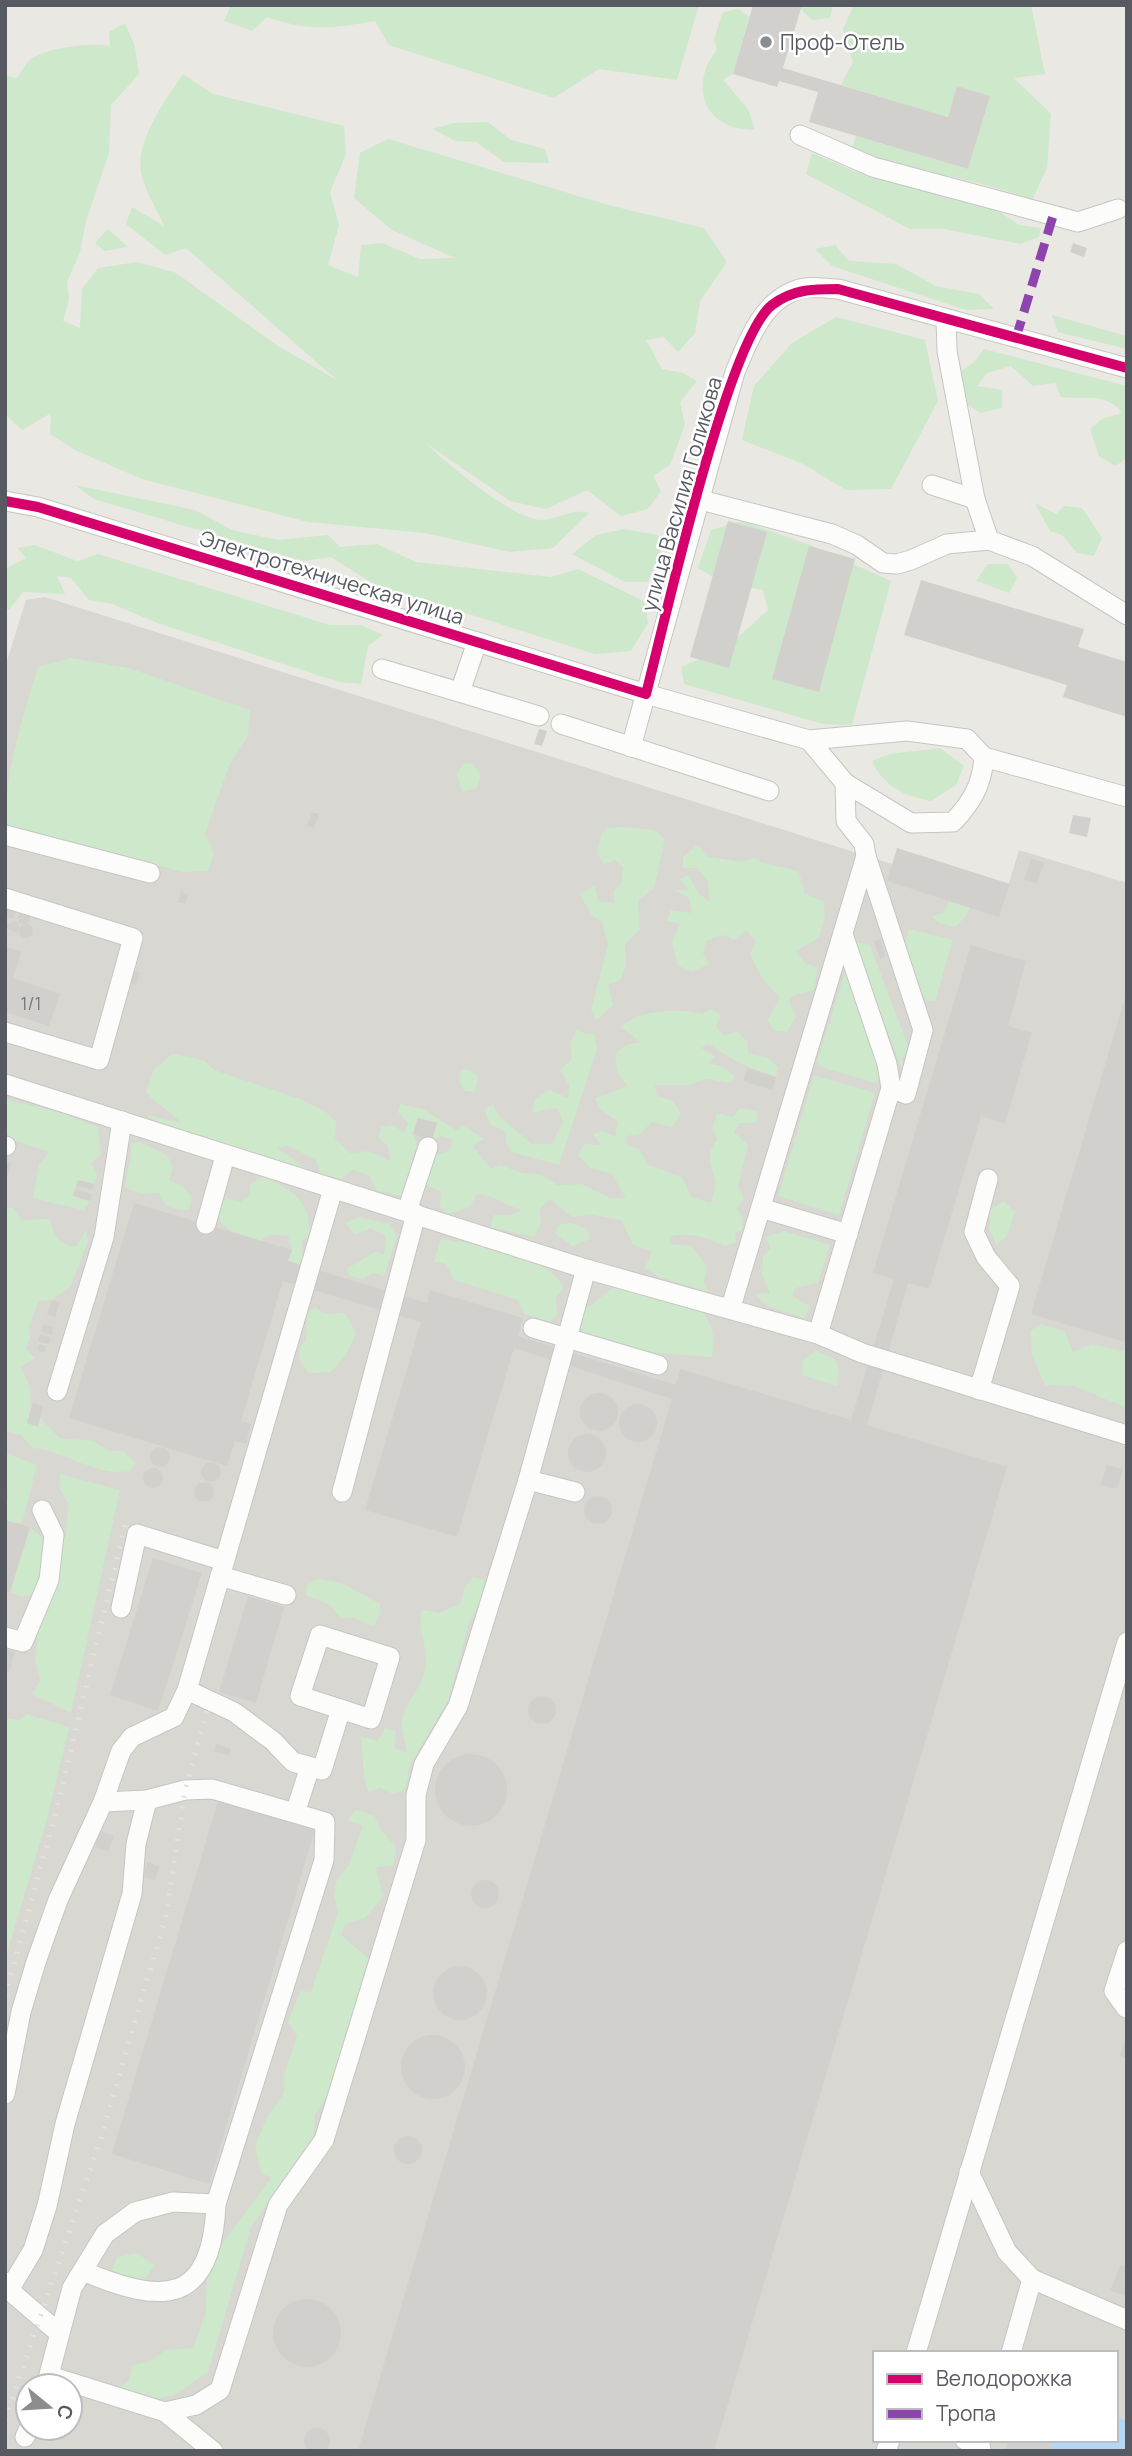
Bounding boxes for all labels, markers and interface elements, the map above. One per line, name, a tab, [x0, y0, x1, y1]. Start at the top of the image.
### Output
place label: Проф-Отель	[780, 28, 905, 56]
marker: Проф-Отель	[758, 34, 774, 50]
street label: улица Василия Голикова	[634, 373, 728, 615]
street label: Электротехническая улица	[196, 523, 468, 631]
house number: 1/1	[20, 991, 42, 1015]
legend	[873, 2351, 1118, 2442]
text: Велодорожка	[936, 2364, 1072, 2392]
north arrow	[14, 2372, 84, 2442]
text: Тропа	[936, 2399, 996, 2427]
text: С	[51, 2402, 80, 2423]

